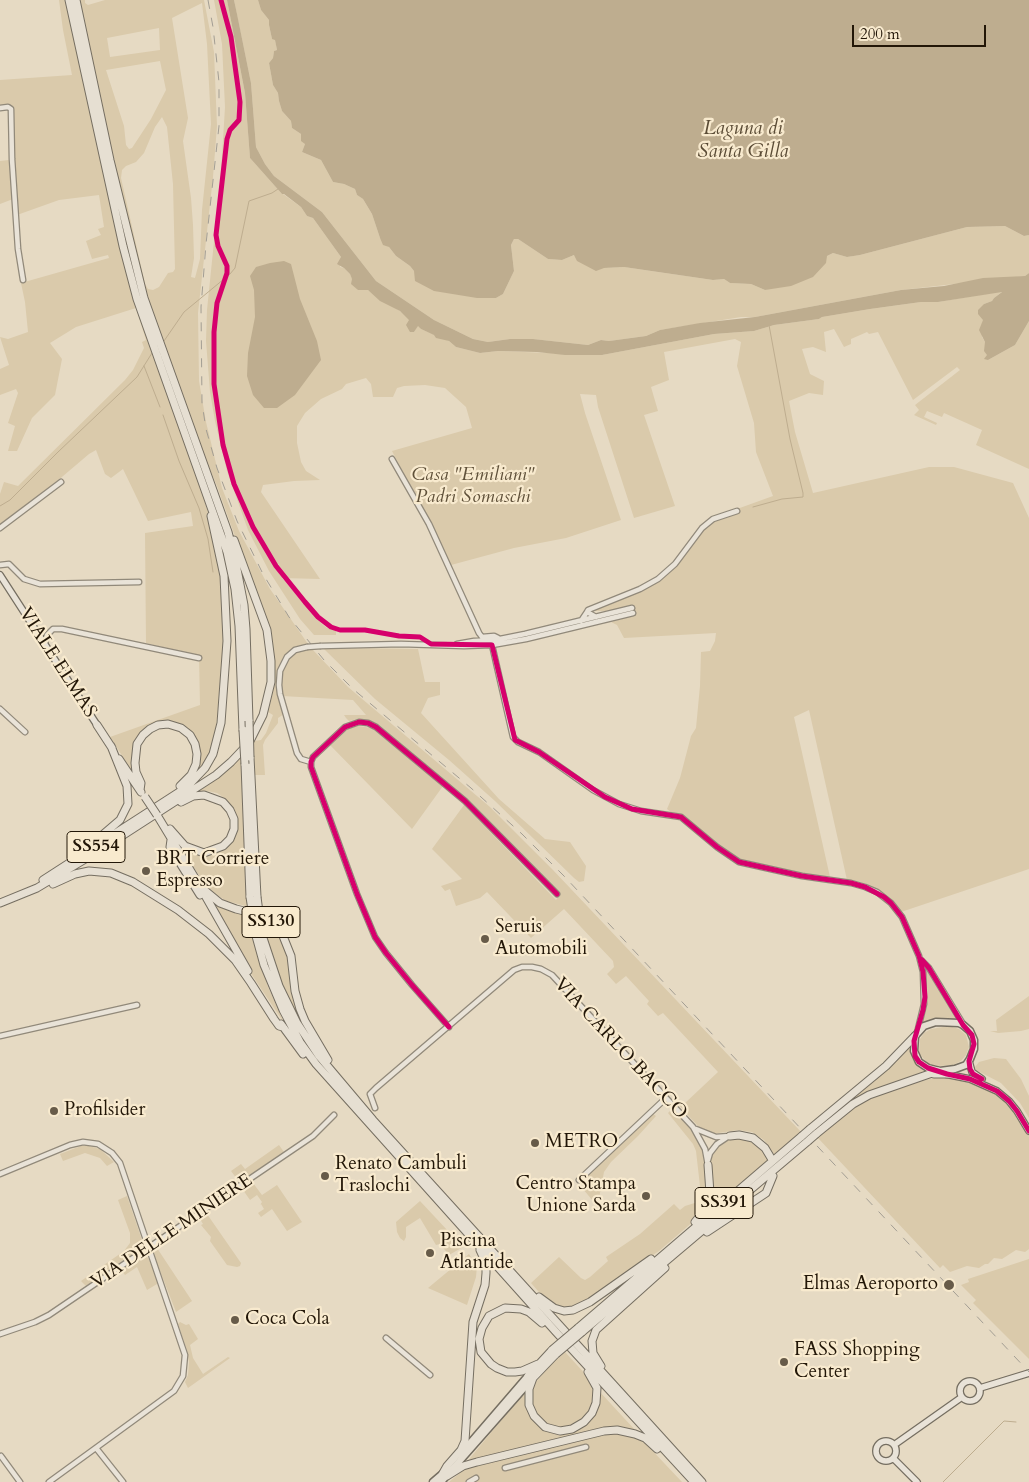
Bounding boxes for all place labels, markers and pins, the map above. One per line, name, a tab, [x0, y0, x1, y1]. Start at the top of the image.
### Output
place label: BRT Corriere Espresso	[156, 849, 269, 893]
marker: BRT Corriere Espresso	[140, 865, 152, 877]
place label: Seruis Automobili	[495, 917, 587, 961]
marker: Seruis Automobili	[479, 933, 491, 945]
place label: Profilsider	[64, 1100, 145, 1122]
marker: Profilsider	[48, 1105, 60, 1117]
place label: METRO	[545, 1132, 618, 1154]
marker: METRO	[529, 1137, 541, 1149]
place label: Renato Cambuli Traslochi	[335, 1154, 467, 1198]
marker: Renato Cambuli Traslochi	[319, 1170, 331, 1182]
place label: Centro Stampa Unione Sarda	[516, 1174, 636, 1218]
marker: Centro Stampa Unione Sarda	[640, 1190, 652, 1202]
place label: Piscina Atlantide	[440, 1231, 513, 1275]
marker: Piscina Atlantide	[424, 1247, 436, 1259]
place label: Elmas Aeroporto	[803, 1274, 938, 1296]
marker: Elmas Aeroporto	[942, 1278, 956, 1292]
place label: Coca Cola	[245, 1309, 330, 1331]
marker: Coca Cola	[229, 1314, 241, 1326]
place label: FASS Shopping Center	[794, 1340, 920, 1384]
marker: FASS Shopping Center	[778, 1356, 790, 1368]

